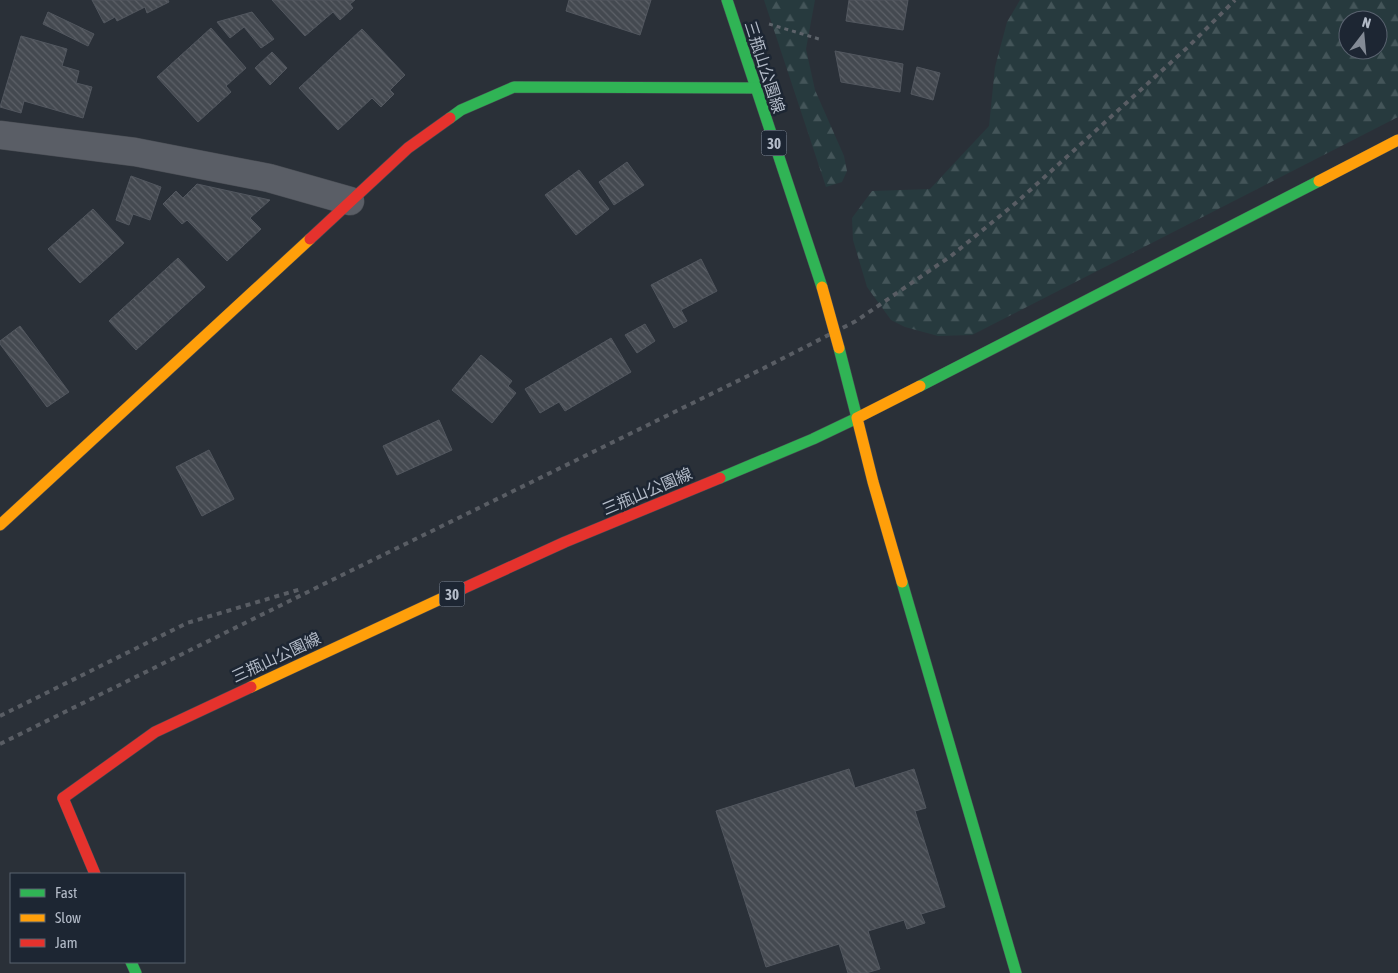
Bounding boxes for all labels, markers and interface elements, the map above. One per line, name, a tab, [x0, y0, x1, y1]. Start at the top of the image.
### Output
north arrow	[1338, 10, 1388, 60]
text: N	[1360, 14, 1373, 31]
street label: 三瓶山公園線	[742, 19, 788, 115]
road number: 30	[762, 130, 786, 156]
street label: 三瓶山公園線	[599, 464, 695, 518]
road number: 30	[440, 582, 464, 606]
street label: 三瓶山公園線	[229, 629, 323, 685]
legend	[10, 873, 185, 963]
text: Fast	[55, 884, 77, 901]
text: Slow	[55, 909, 81, 926]
text: Jam	[55, 934, 78, 951]

